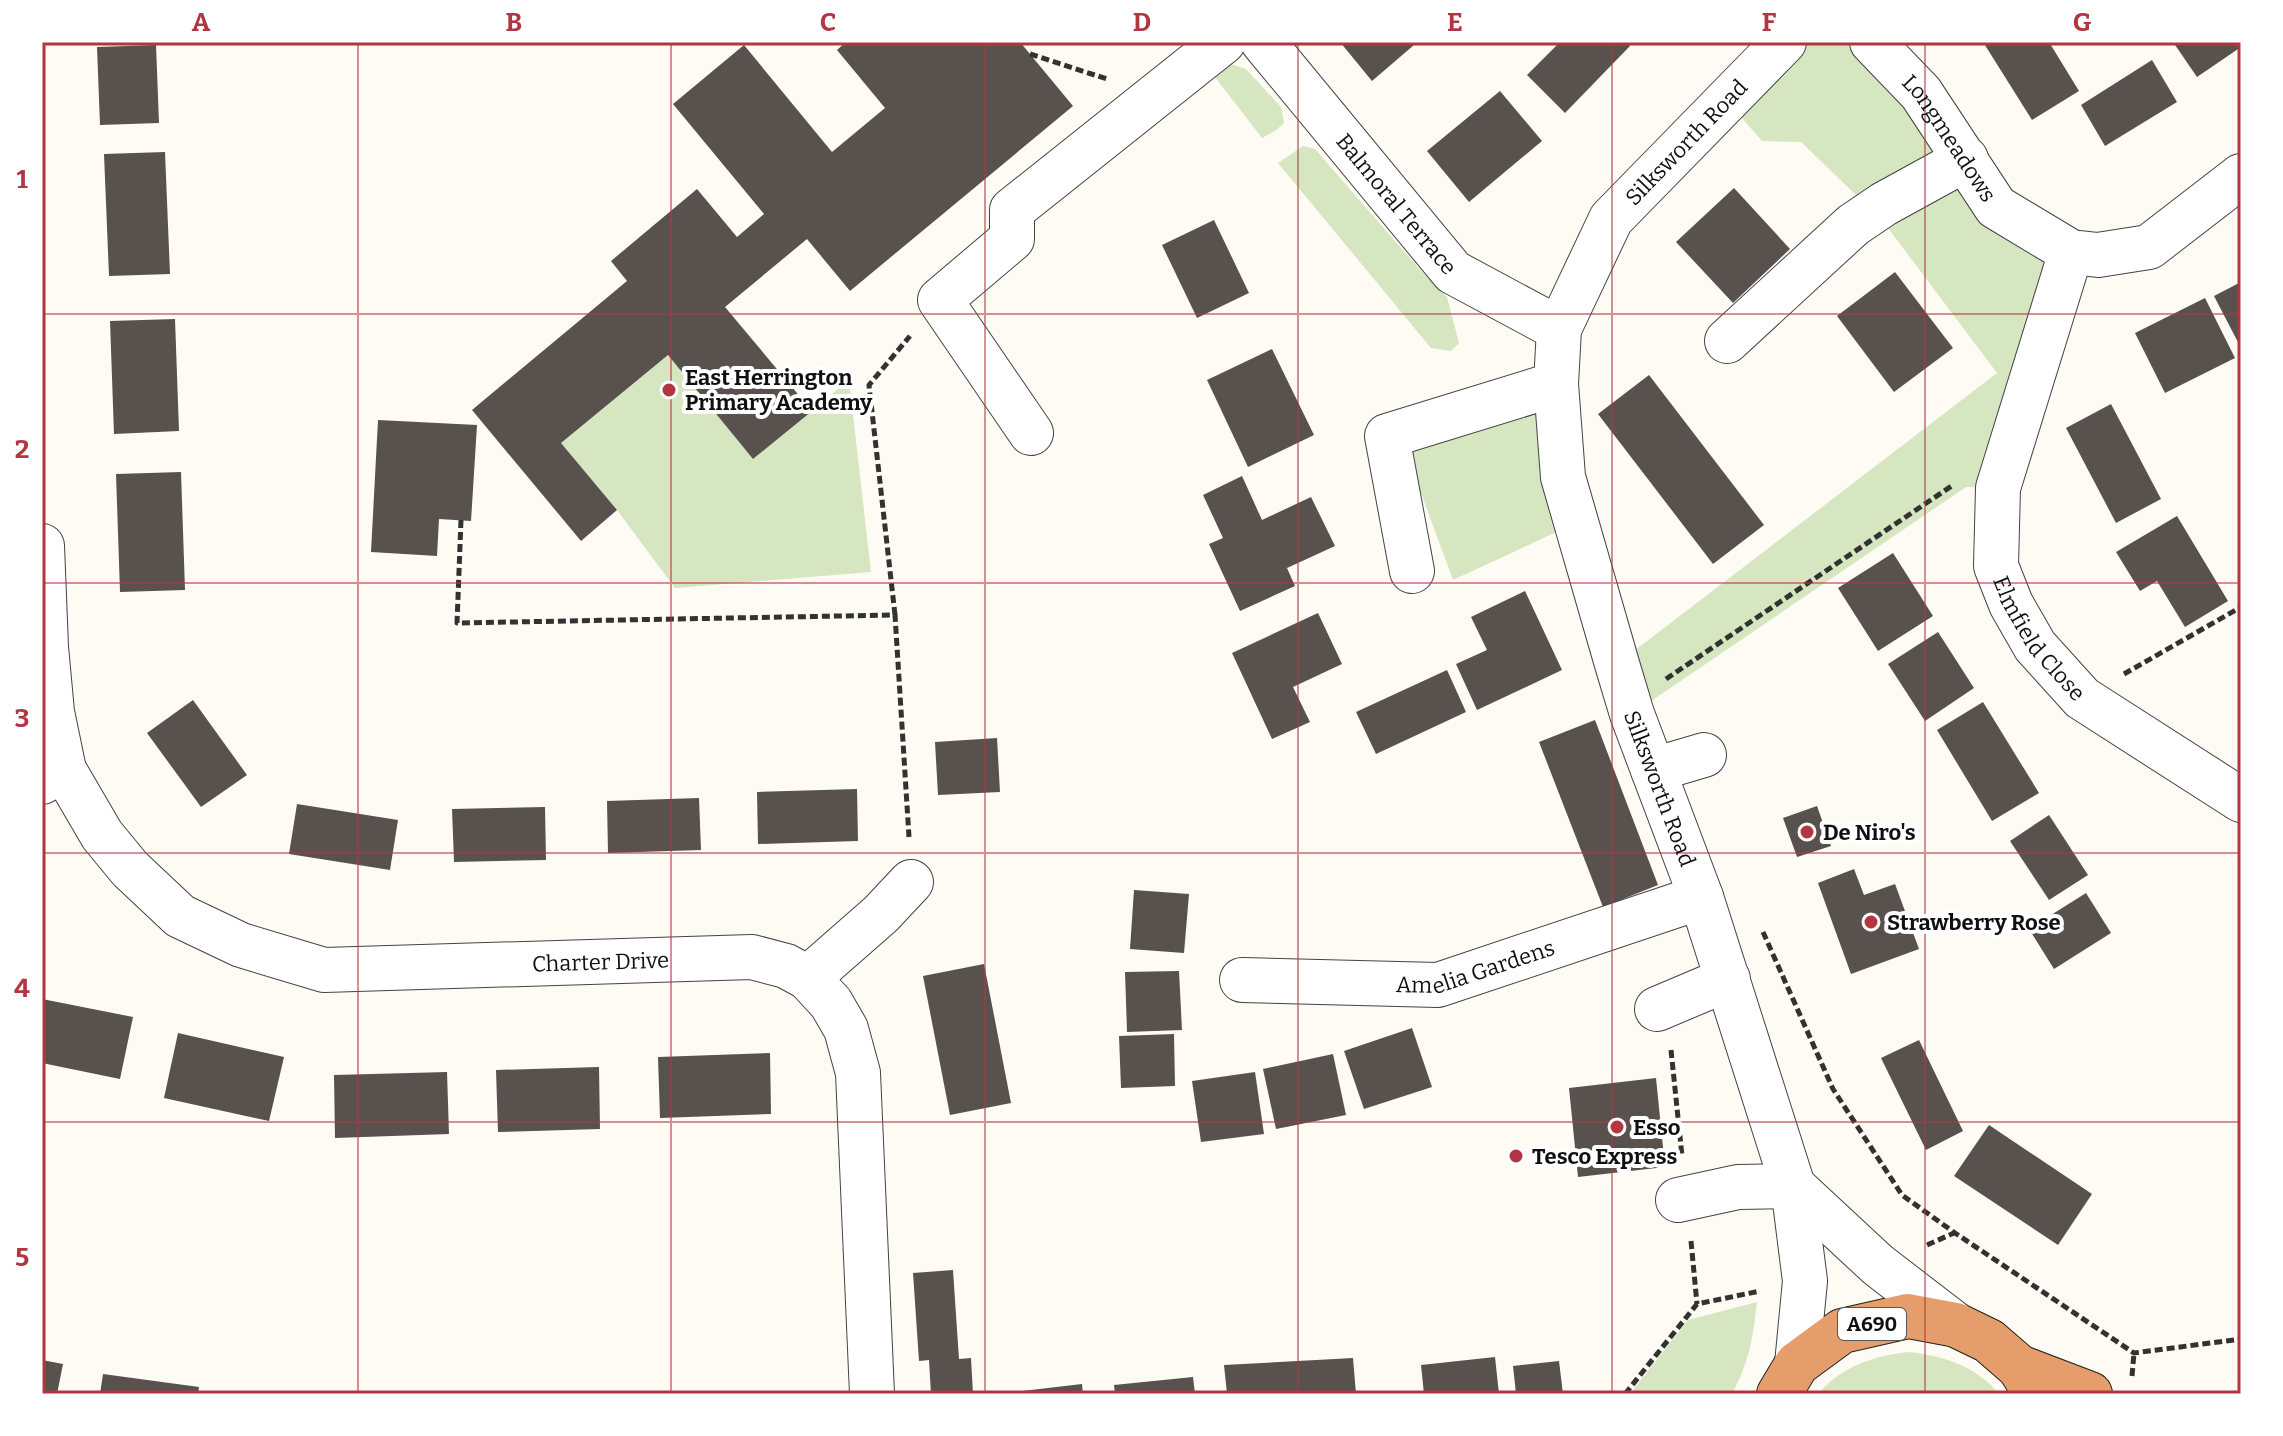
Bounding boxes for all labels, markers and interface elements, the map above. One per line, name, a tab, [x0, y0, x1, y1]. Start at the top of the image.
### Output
text: A	[192, 7, 211, 38]
text: B	[506, 7, 522, 38]
text: C	[820, 7, 836, 38]
text: D	[1133, 7, 1151, 38]
text: E	[1447, 7, 1463, 38]
text: F	[1762, 7, 1777, 38]
text: G	[2073, 7, 2092, 38]
street label: Longmeadows	[1896, 69, 2002, 207]
street label: Silksworth Road	[1620, 74, 1753, 211]
street label: Balmoral Terrace	[1330, 128, 1462, 280]
text: 1	[16, 164, 28, 195]
place label: East Herrington Primary Academy	[685, 364, 873, 416]
marker: East Herrington Primary Academy	[660, 381, 678, 399]
text: 2	[15, 434, 29, 465]
street label: Elmfield Close	[1987, 572, 2091, 707]
text: 3	[15, 703, 29, 734]
street label: Silksworth Road	[1618, 707, 1701, 870]
place label: De Niro's	[1823, 819, 1916, 846]
marker: De Niro's	[1798, 823, 1816, 841]
place label: Strawberry Rose	[1887, 909, 2061, 936]
marker: Strawberry Rose	[1862, 913, 1880, 931]
street label: Amelia Gardens	[1396, 934, 1558, 1000]
street label: Charter Drive	[532, 947, 670, 978]
text: 4	[14, 973, 30, 1004]
place label: Esso	[1633, 1114, 1681, 1141]
marker: Esso	[1608, 1118, 1626, 1136]
place label: Tesco Express	[1532, 1143, 1678, 1170]
marker: Tesco Express	[1507, 1147, 1525, 1165]
text: 5	[15, 1242, 29, 1273]
road number: A690	[1838, 1308, 1906, 1340]

